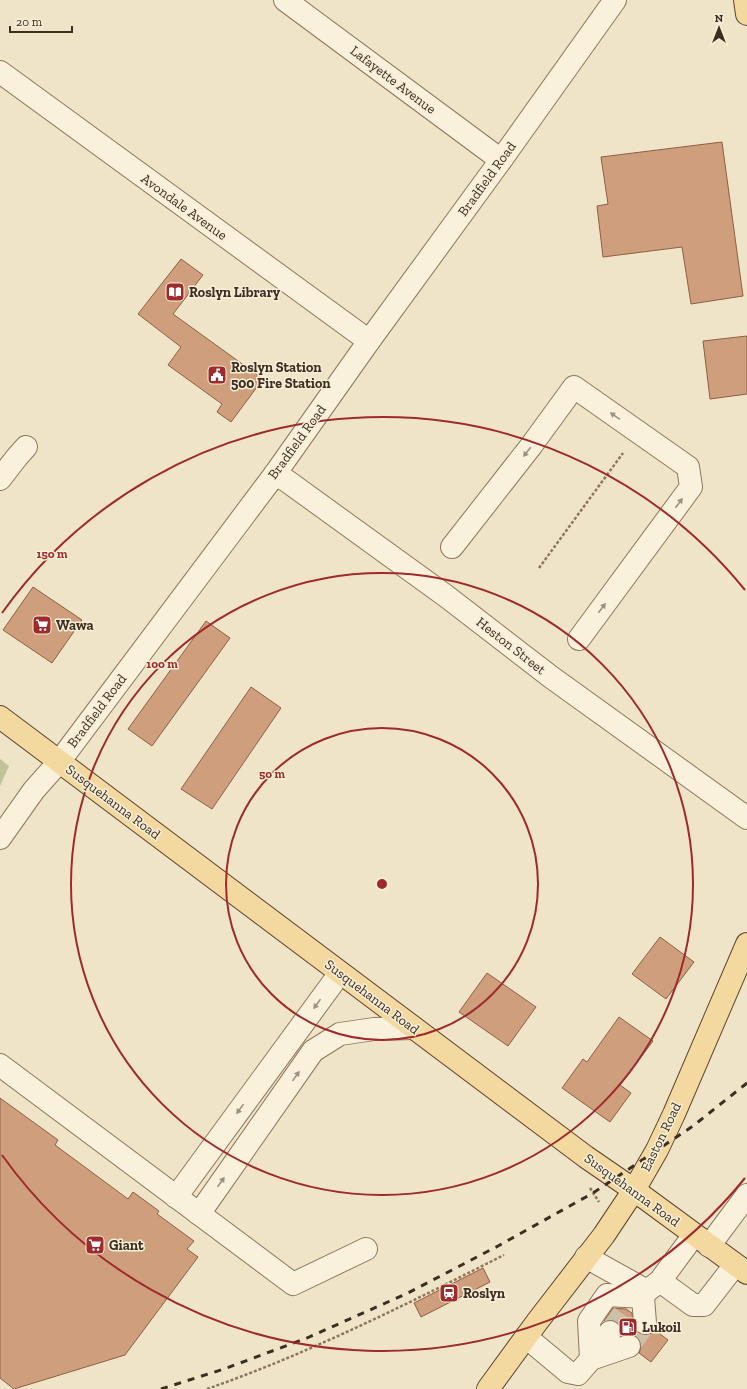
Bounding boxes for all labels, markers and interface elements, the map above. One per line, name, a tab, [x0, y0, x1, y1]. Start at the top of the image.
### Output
scale bar	[10, 8, 72, 34]
north arrow	[699, 8, 739, 48]
text: N	[715, 12, 724, 25]
text: 20 m	[16, 15, 43, 29]
street label: Lafayette Avenue	[347, 42, 440, 118]
street label: Bradfield Road	[454, 138, 520, 220]
street label: Avondale Avenue	[138, 170, 231, 244]
library icon: Roslyn Library	[164, 281, 186, 303]
place label: Roslyn Library	[189, 284, 281, 301]
place label: Roslyn Station 500 Fire Station	[231, 359, 331, 392]
public building icon: Roslyn Station 500 Fire Station	[206, 364, 228, 386]
street label: Bradfield Road	[264, 401, 330, 483]
one-way arrow	[610, 412, 620, 420]
one-way arrow	[523, 446, 531, 457]
one-way arrow	[675, 498, 683, 509]
text: 150 m	[37, 547, 68, 561]
one-way arrow	[598, 602, 606, 613]
supermarket icon: Wawa	[31, 614, 53, 636]
street label: Heston Street	[473, 614, 550, 679]
place label: Wawa	[56, 617, 94, 634]
text: 100 m	[146, 657, 178, 671]
street label: Bradfield Road	[64, 670, 130, 751]
street label: Susquehanna Road	[62, 761, 164, 843]
text: 50 m	[259, 767, 285, 781]
centre of rings	[375, 877, 389, 891]
street label: Susquehanna Road	[321, 956, 423, 1038]
one-way arrow	[313, 999, 321, 1010]
one-way arrow	[292, 1070, 300, 1081]
street label: Easton Road	[637, 1099, 685, 1174]
one-way arrow	[236, 1104, 244, 1114]
street label: Susquehanna Road	[581, 1150, 683, 1231]
one-way arrow	[217, 1177, 225, 1187]
supermarket icon: Giant	[84, 1234, 106, 1256]
place label: Giant	[109, 1237, 144, 1254]
station icon: Roslyn	[438, 1282, 460, 1304]
place label: Roslyn	[463, 1285, 506, 1302]
fuel station icon: Lukoil	[617, 1316, 639, 1338]
place label: Lukoil	[642, 1319, 681, 1336]

